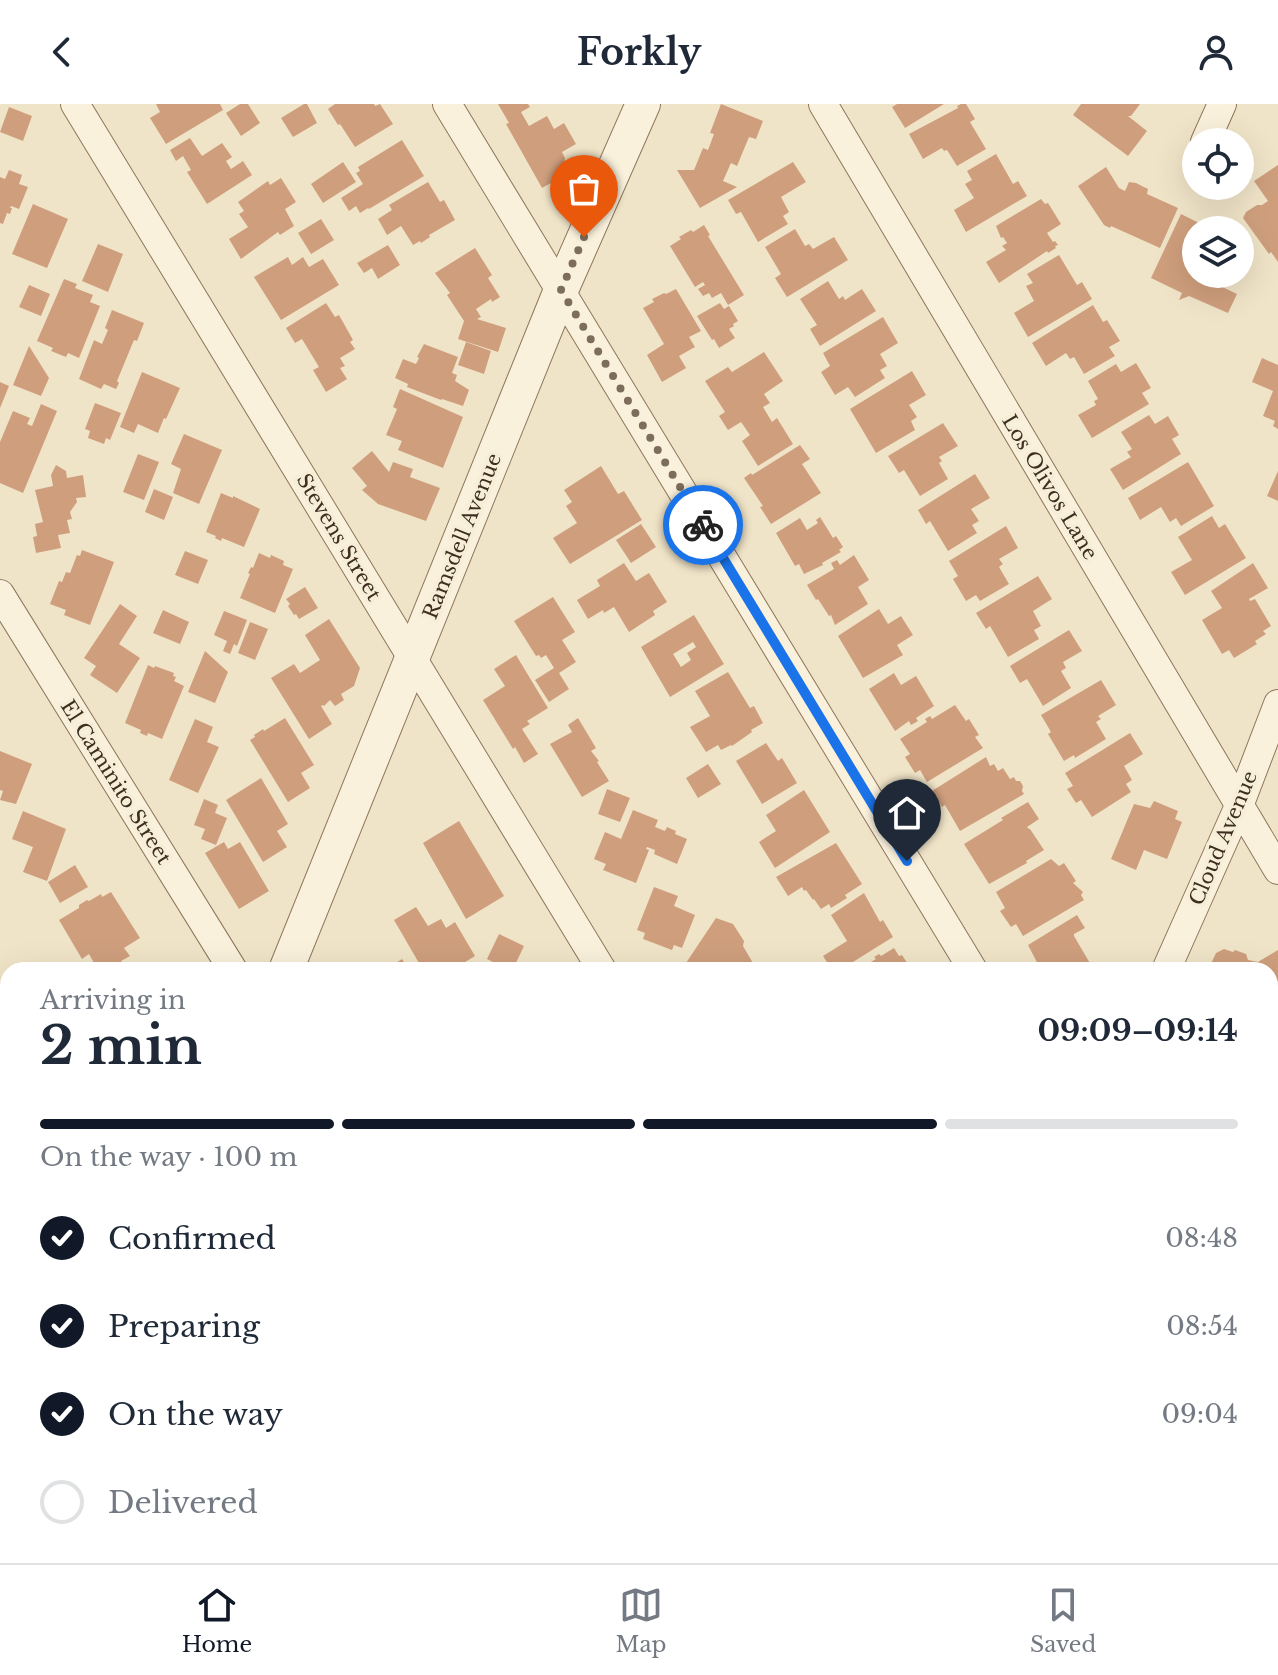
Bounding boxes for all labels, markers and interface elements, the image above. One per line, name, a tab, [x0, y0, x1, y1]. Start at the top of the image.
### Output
icon: back	[40, 30, 84, 74]
text: Forkly	[577, 30, 701, 75]
icon: person	[1194, 30, 1238, 74]
map controls	[1182, 128, 1254, 288]
button: locate	[1182, 128, 1254, 200]
pin	[550, 155, 618, 237]
icon: bag	[562, 167, 606, 211]
button: layers	[1182, 216, 1254, 288]
street label: Los Olivos Lane	[997, 410, 1103, 564]
street label: Ramsdell Avenue	[418, 450, 506, 622]
street label: Stevens Street	[292, 469, 386, 605]
courier	[663, 485, 743, 565]
icon: bike	[681, 503, 725, 547]
street label: El Caminito Street	[56, 695, 177, 869]
street label: Cloud Avenue	[1184, 767, 1262, 909]
pin	[873, 779, 941, 861]
icon: home	[885, 791, 929, 835]
text: Arriving in	[40, 984, 186, 1016]
text: 09:09–09:14	[1037, 1012, 1238, 1049]
text: 2 min	[40, 1014, 202, 1078]
text: On the way · 100 m	[40, 1141, 297, 1173]
icon: check	[40, 1216, 84, 1260]
text: Confirmed	[108, 1220, 276, 1257]
text: 08:48	[1165, 1222, 1238, 1254]
icon: check	[40, 1304, 84, 1348]
text: Preparing	[108, 1308, 260, 1345]
text: 08:54	[1166, 1310, 1238, 1342]
icon: check	[40, 1392, 84, 1436]
text: On the way	[108, 1396, 283, 1433]
text: 09:04	[1162, 1398, 1238, 1430]
text: Delivered	[108, 1484, 258, 1521]
tab: Home	[182, 1583, 252, 1658]
tab: Map	[615, 1583, 667, 1658]
tab: Saved	[1030, 1583, 1096, 1658]

